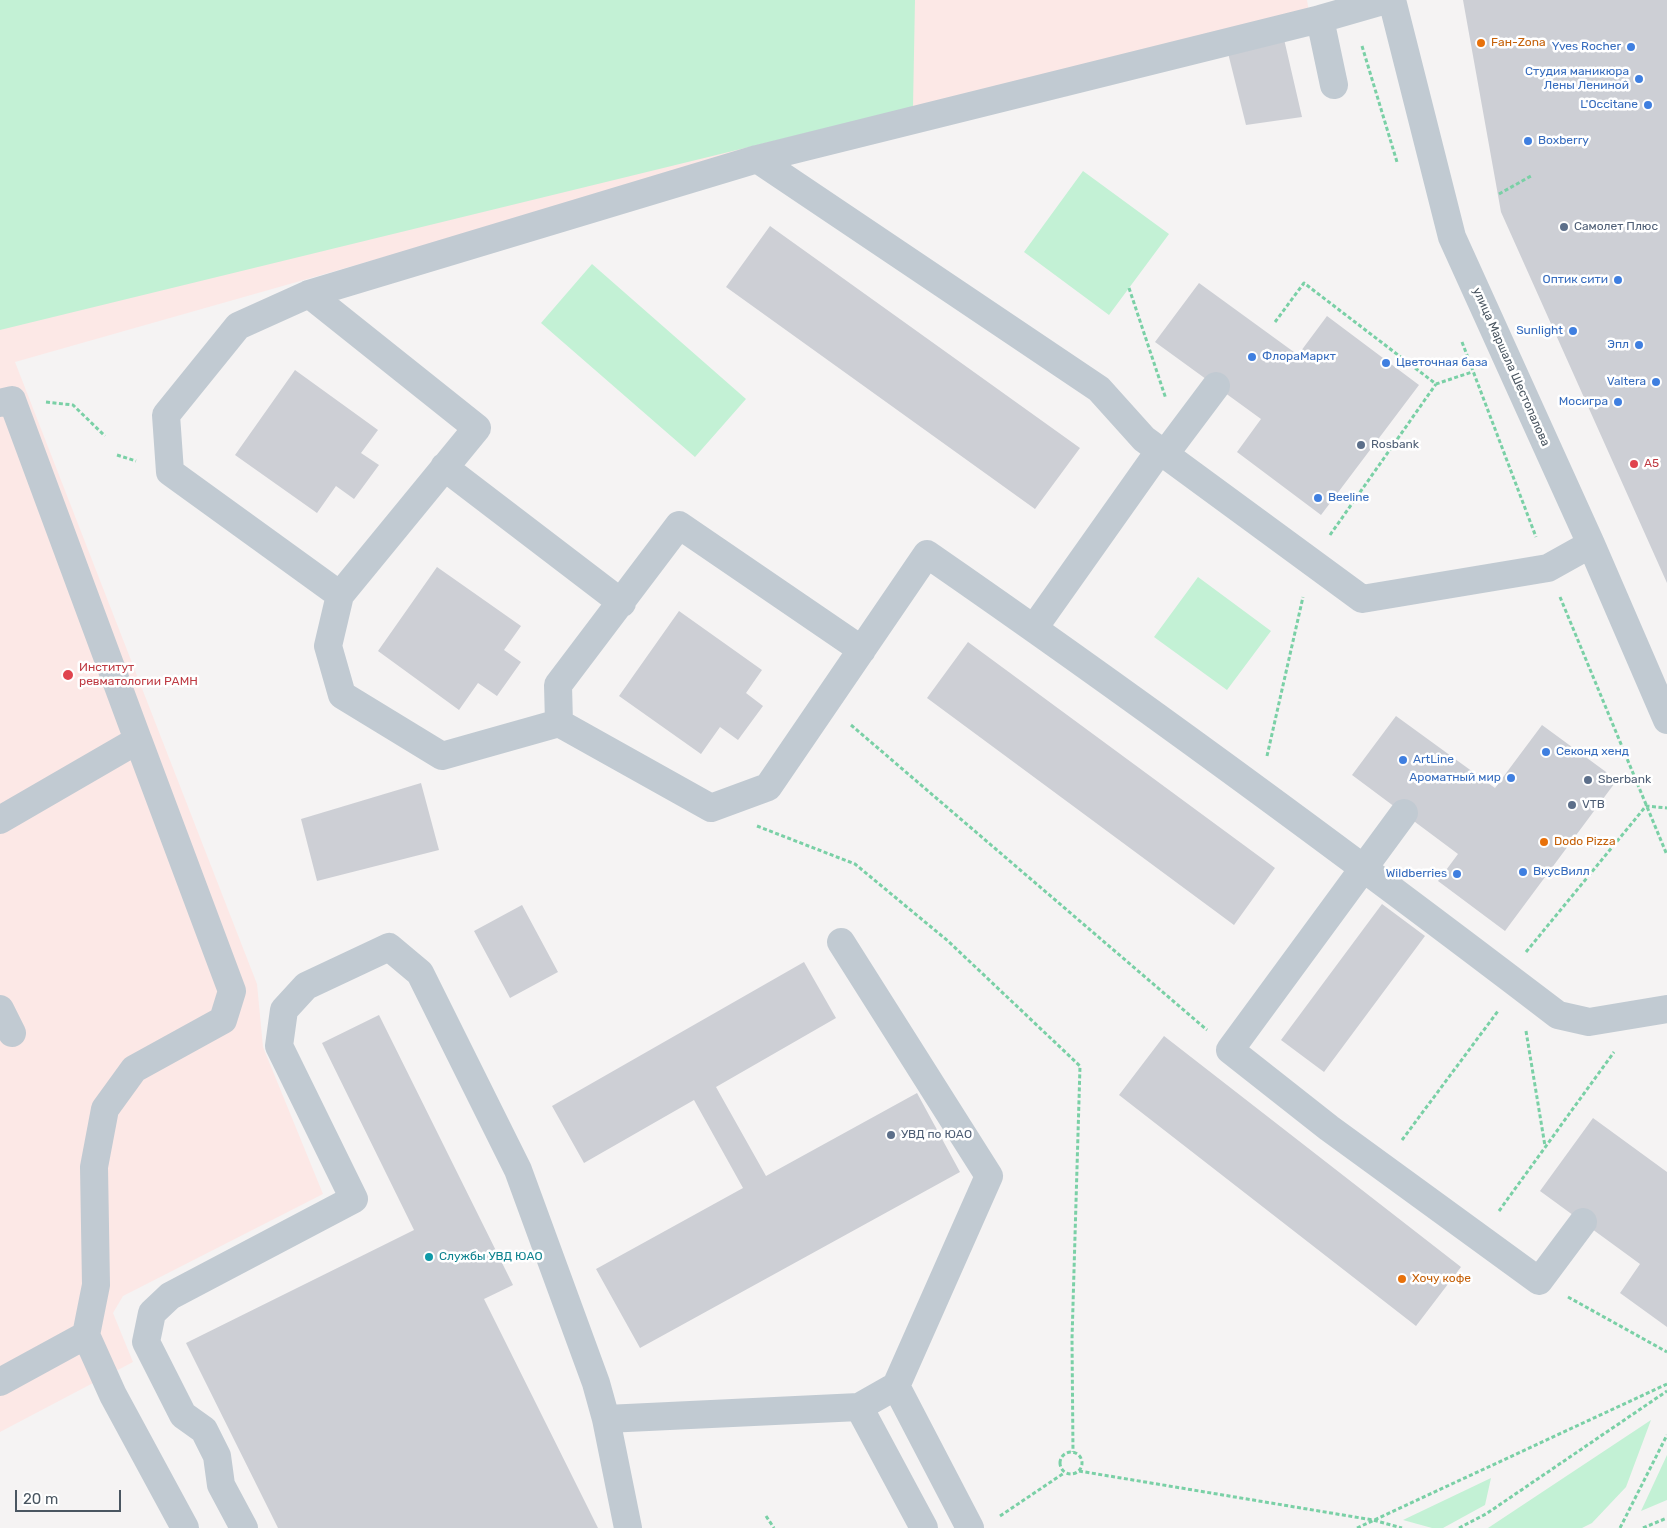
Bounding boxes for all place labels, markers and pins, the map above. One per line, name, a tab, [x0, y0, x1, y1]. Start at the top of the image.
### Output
place label: Fан-Zonа	[1491, 36, 1546, 50]
marker: Fан-Zonа	[1475, 37, 1487, 49]
place label: Yves Rocher	[1552, 40, 1621, 54]
marker: Yves Rocher	[1625, 41, 1637, 53]
place label: Студия маникюра Лены Лениной	[1525, 65, 1629, 93]
marker: Студия маникюра Лены Лениной	[1633, 73, 1645, 85]
place label: L'Occitane	[1580, 98, 1638, 112]
marker: L'Occitane	[1642, 99, 1654, 111]
place label: Boxberry	[1538, 134, 1589, 148]
marker: Boxberry	[1522, 135, 1534, 147]
place label: Самолет Плюс	[1574, 220, 1658, 234]
marker: Самолет Плюс	[1558, 221, 1570, 233]
place label: Оптик сити	[1543, 273, 1608, 287]
marker: Оптик сити	[1612, 274, 1624, 286]
place label: Sunlight	[1516, 324, 1563, 338]
marker: Sunlight	[1567, 325, 1579, 337]
place label: Эпл	[1607, 338, 1629, 352]
marker: Эпл	[1633, 339, 1645, 351]
place label: ФлораМаркт	[1262, 350, 1336, 364]
marker: ФлораМаркт	[1246, 351, 1258, 363]
place label: Цветочная база	[1396, 356, 1488, 370]
marker: Цветочная база	[1380, 357, 1392, 369]
place label: Valtera	[1607, 375, 1646, 389]
marker: Valtera	[1650, 376, 1662, 388]
place label: Мосигра	[1559, 395, 1608, 409]
marker: Мосигра	[1612, 396, 1624, 408]
place label: Rosbank	[1371, 438, 1419, 452]
marker: Rosbank	[1355, 439, 1367, 451]
place label: А5	[1644, 457, 1659, 471]
marker: А5	[1628, 458, 1640, 470]
place label: Beeline	[1328, 491, 1369, 505]
marker: Beeline	[1312, 492, 1324, 504]
place label: Институт ревматологии РАМН	[79, 661, 198, 689]
marker: Институт ревматологии РАМН	[61, 668, 75, 682]
place label: Секонд хенд	[1556, 745, 1629, 759]
marker: Секонд хенд	[1540, 746, 1552, 758]
place label: ArtLine	[1413, 753, 1454, 767]
marker: ArtLine	[1397, 754, 1409, 766]
place label: Ароматный мир	[1409, 771, 1501, 785]
marker: Ароматный мир	[1505, 772, 1517, 784]
place label: Sberbank	[1598, 773, 1651, 787]
marker: Sberbank	[1582, 774, 1594, 786]
place label: VTB	[1582, 798, 1605, 812]
marker: VTB	[1566, 799, 1578, 811]
place label: Dodo Pizza	[1554, 835, 1616, 849]
marker: Dodo Pizza	[1538, 836, 1550, 848]
place label: ВкусВилл	[1533, 865, 1590, 879]
marker: ВкусВилл	[1517, 866, 1529, 878]
place label: Wildberries	[1386, 867, 1447, 881]
marker: Wildberries	[1451, 868, 1463, 880]
place label: УВД по ЮАО	[901, 1128, 972, 1142]
marker: УВД по ЮАО	[885, 1129, 897, 1141]
place label: Службы УВД ЮАО	[439, 1250, 543, 1264]
marker: Службы УВД ЮАО	[423, 1251, 435, 1263]
place label: Хочу кофе	[1412, 1272, 1471, 1286]
marker: Хочу кофе	[1396, 1273, 1408, 1285]

